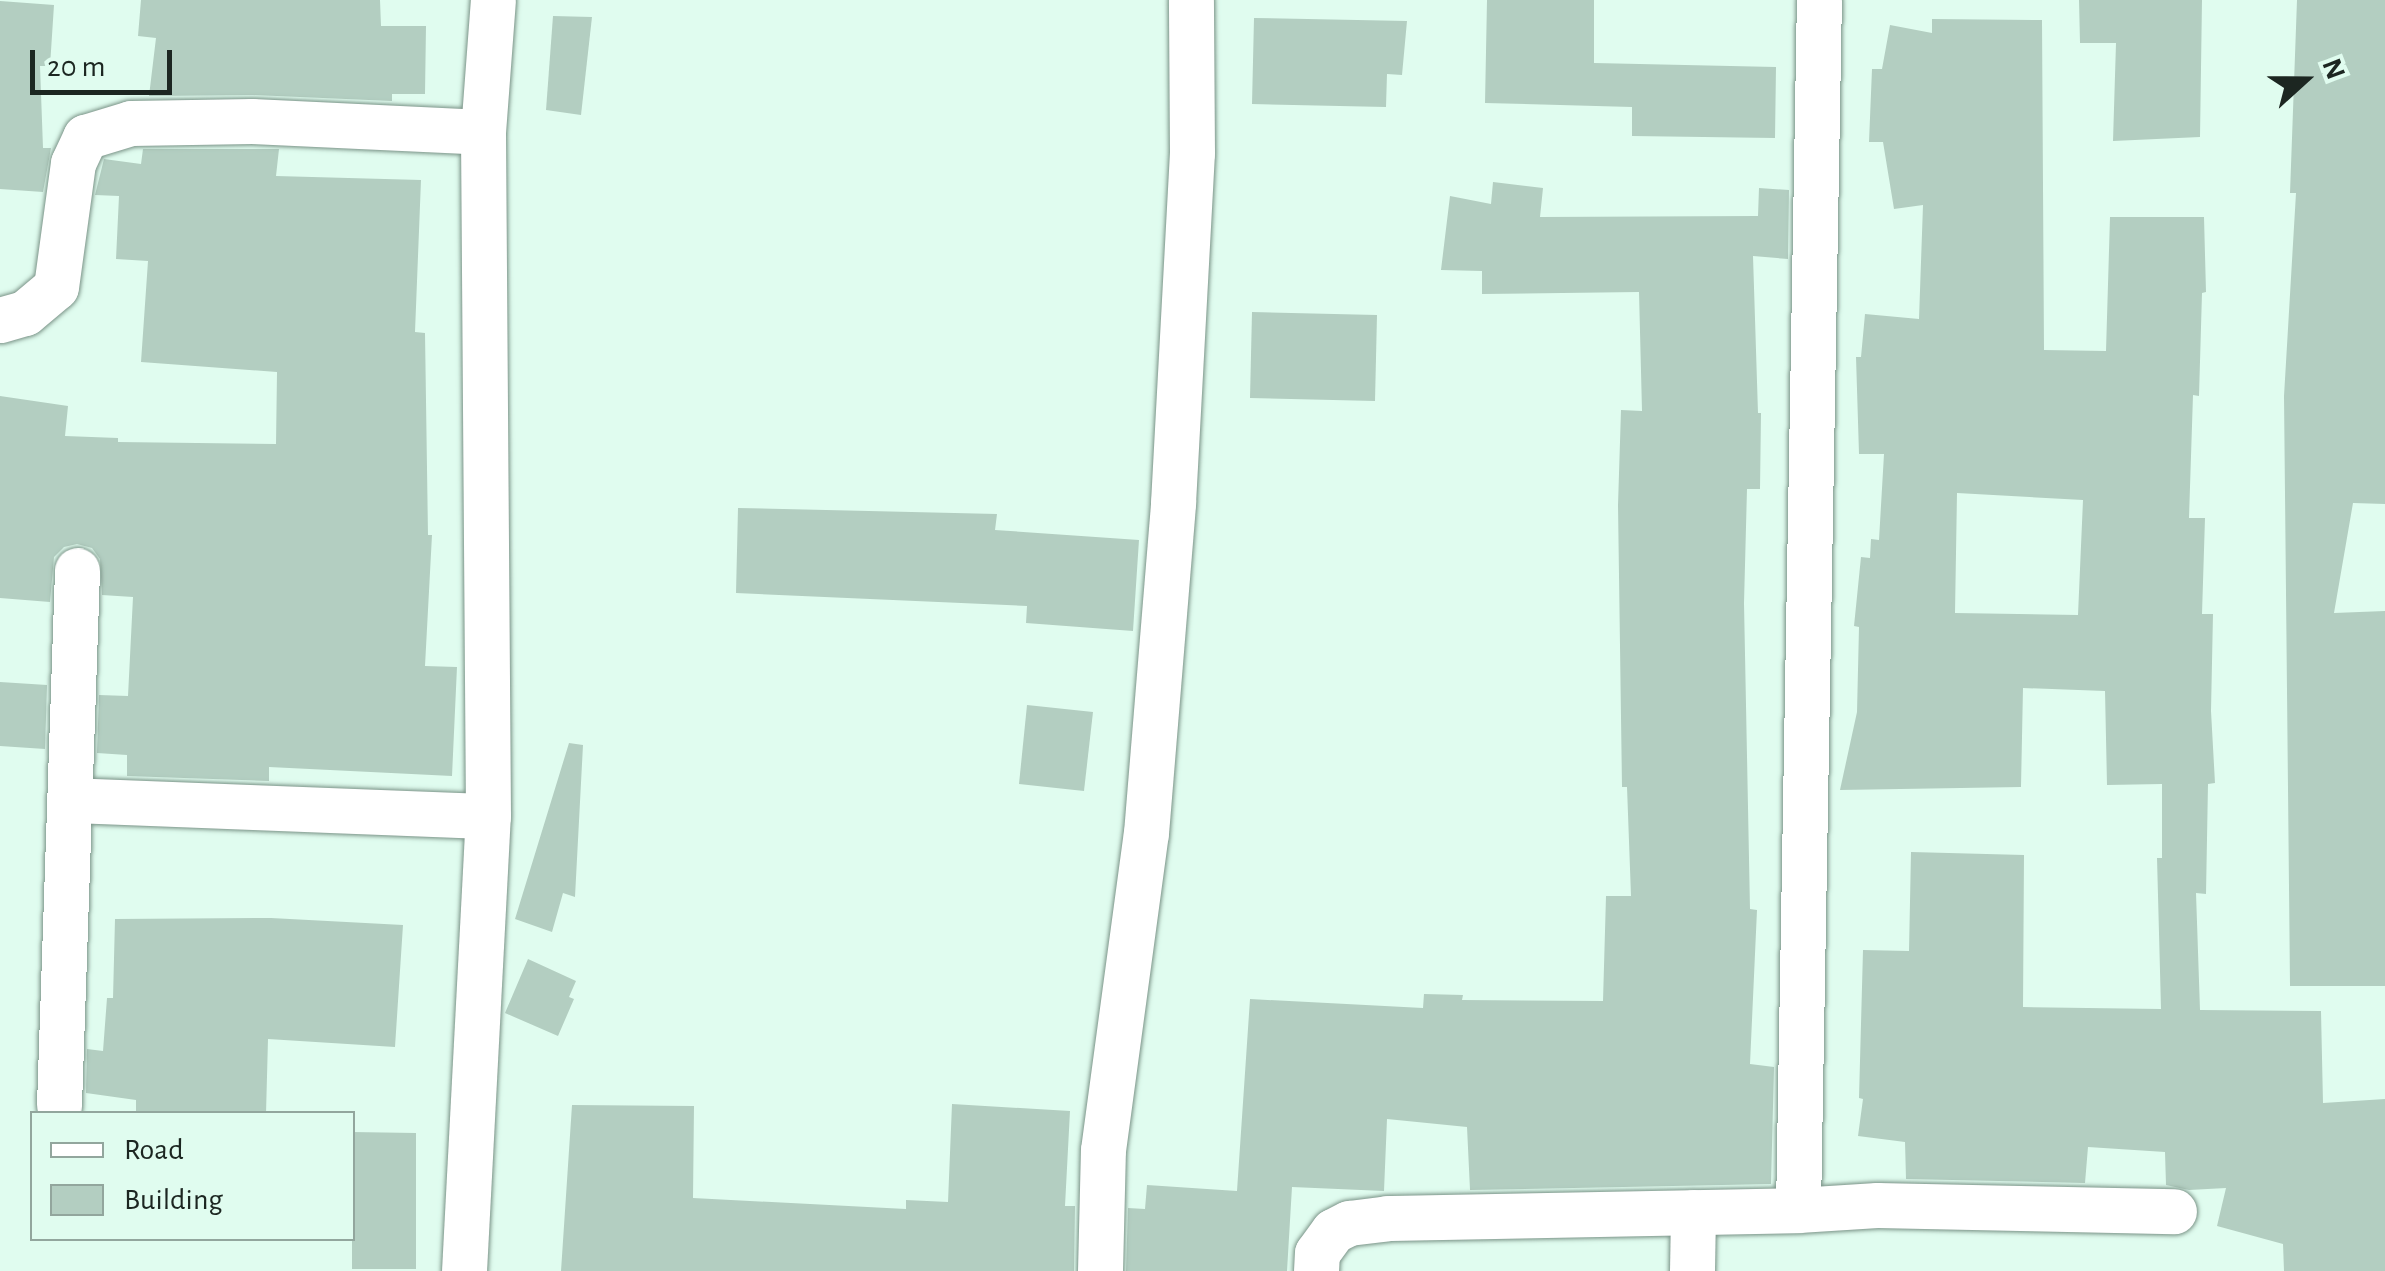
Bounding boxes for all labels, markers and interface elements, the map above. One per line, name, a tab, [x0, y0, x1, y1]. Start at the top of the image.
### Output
scale bar	[35, 30, 178, 92]
north arrow	[2255, 30, 2355, 130]
text: 20 m	[47, 52, 105, 82]
text: N	[2316, 55, 2350, 83]
legend	[30, 1111, 355, 1241]
text: Road	[124, 1135, 184, 1165]
text: Building	[124, 1185, 223, 1215]

